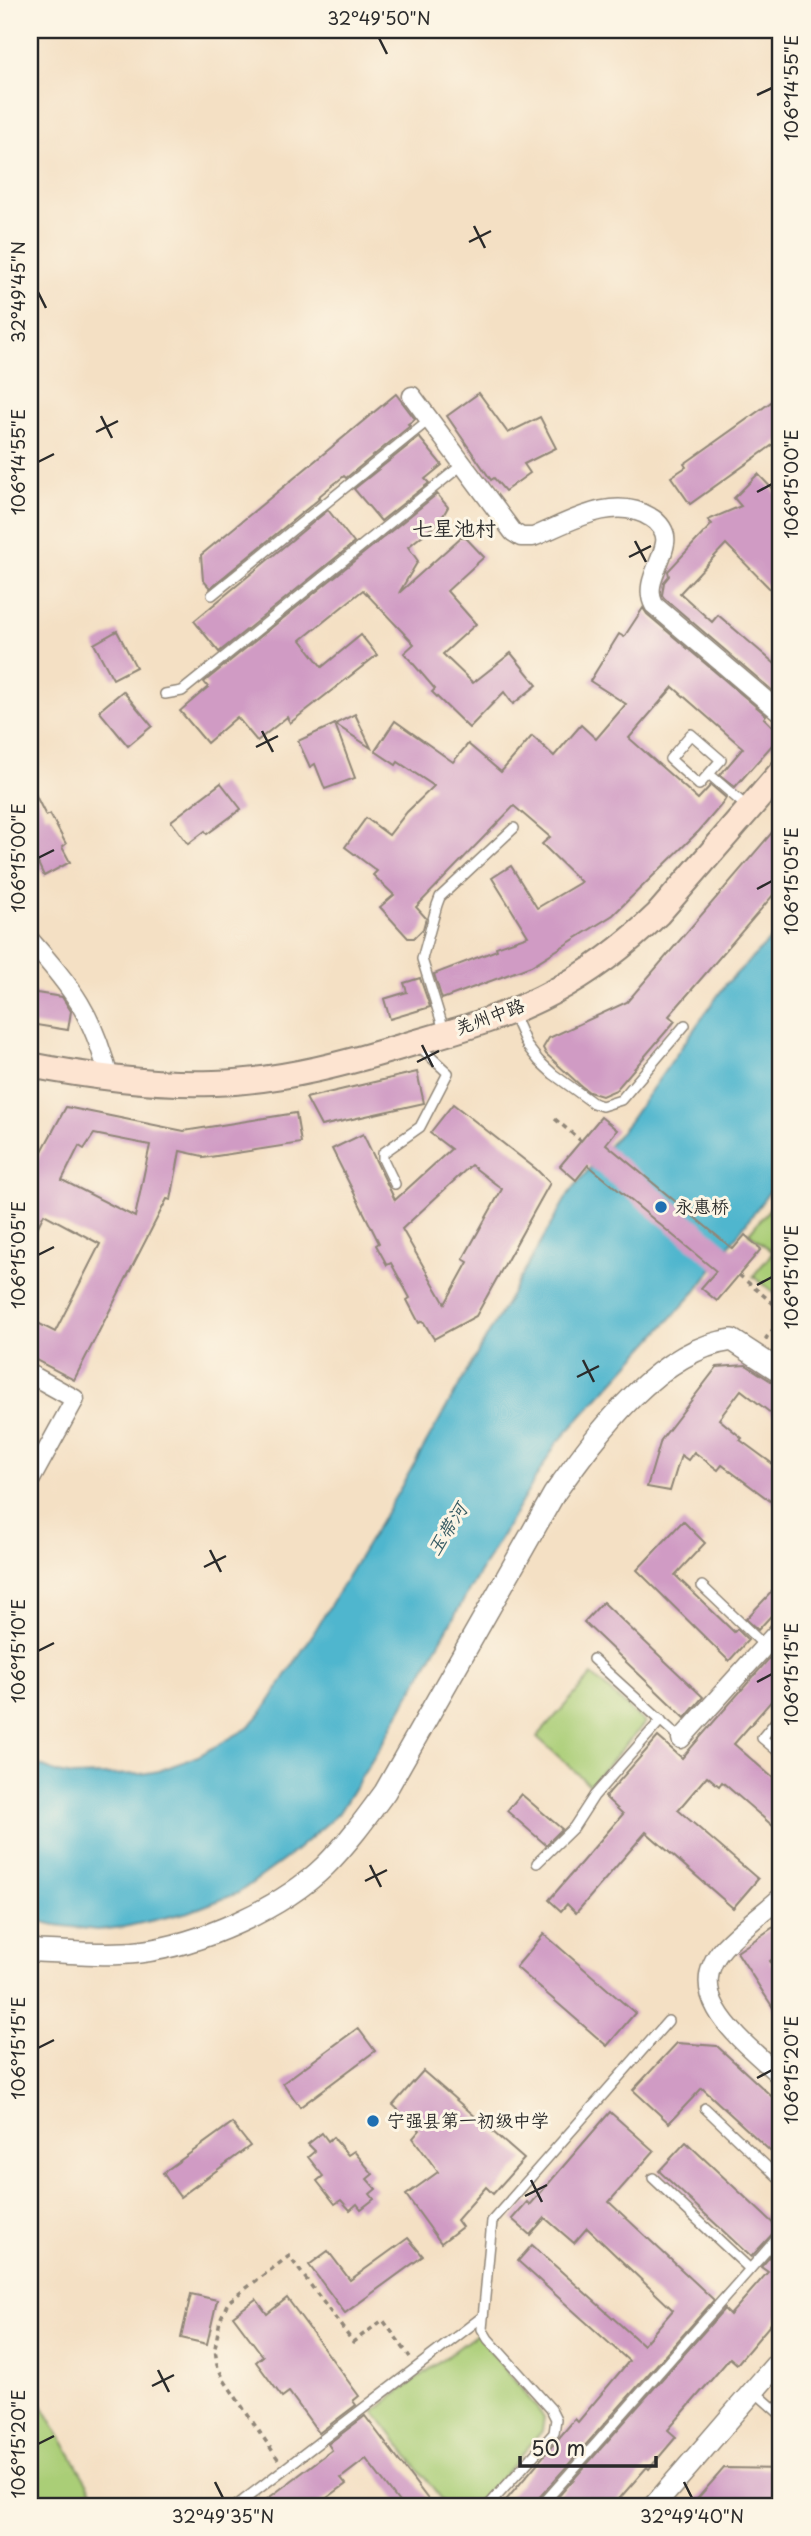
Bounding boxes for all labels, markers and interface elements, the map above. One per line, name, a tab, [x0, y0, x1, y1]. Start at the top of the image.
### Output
text: 32°49'50"N	[327, 4, 431, 31]
text: 106°14'55"E	[777, 35, 804, 141]
text: 32°49'45"N	[4, 241, 31, 343]
text: 106°14'55"E	[4, 409, 31, 515]
text: 106°15'00"E	[777, 429, 804, 539]
district label: 七星池村	[412, 511, 496, 543]
text: 106°15'00"E	[4, 803, 31, 913]
text: 106°15'05"E	[777, 827, 804, 935]
street label: 羌州中路	[451, 991, 528, 1041]
place label: 永惠桥	[675, 1192, 729, 1219]
marker: 永惠桥	[653, 1199, 669, 1215]
text: 106°15'05"E	[4, 1201, 31, 1309]
text: 106°15'10"E	[777, 1225, 804, 1329]
water label: 玉带河	[419, 1494, 475, 1560]
text: 106°15'10"E	[4, 1599, 31, 1703]
text: 106°15'15"E	[777, 1622, 804, 1726]
text: 106°15'15"E	[4, 1996, 31, 2100]
text: 106°15'20"E	[777, 2015, 804, 2125]
place label: 宁强县第一初级中学	[387, 2106, 549, 2133]
marker: 宁强县第一初级中学	[365, 2113, 381, 2129]
text: 106°15'20"E	[4, 2389, 31, 2499]
scale bar	[520, 2424, 657, 2468]
text: 50 m	[531, 2431, 585, 2463]
text: 32°49'35"N	[172, 2502, 274, 2529]
text: 32°49'40"N	[640, 2502, 744, 2529]

